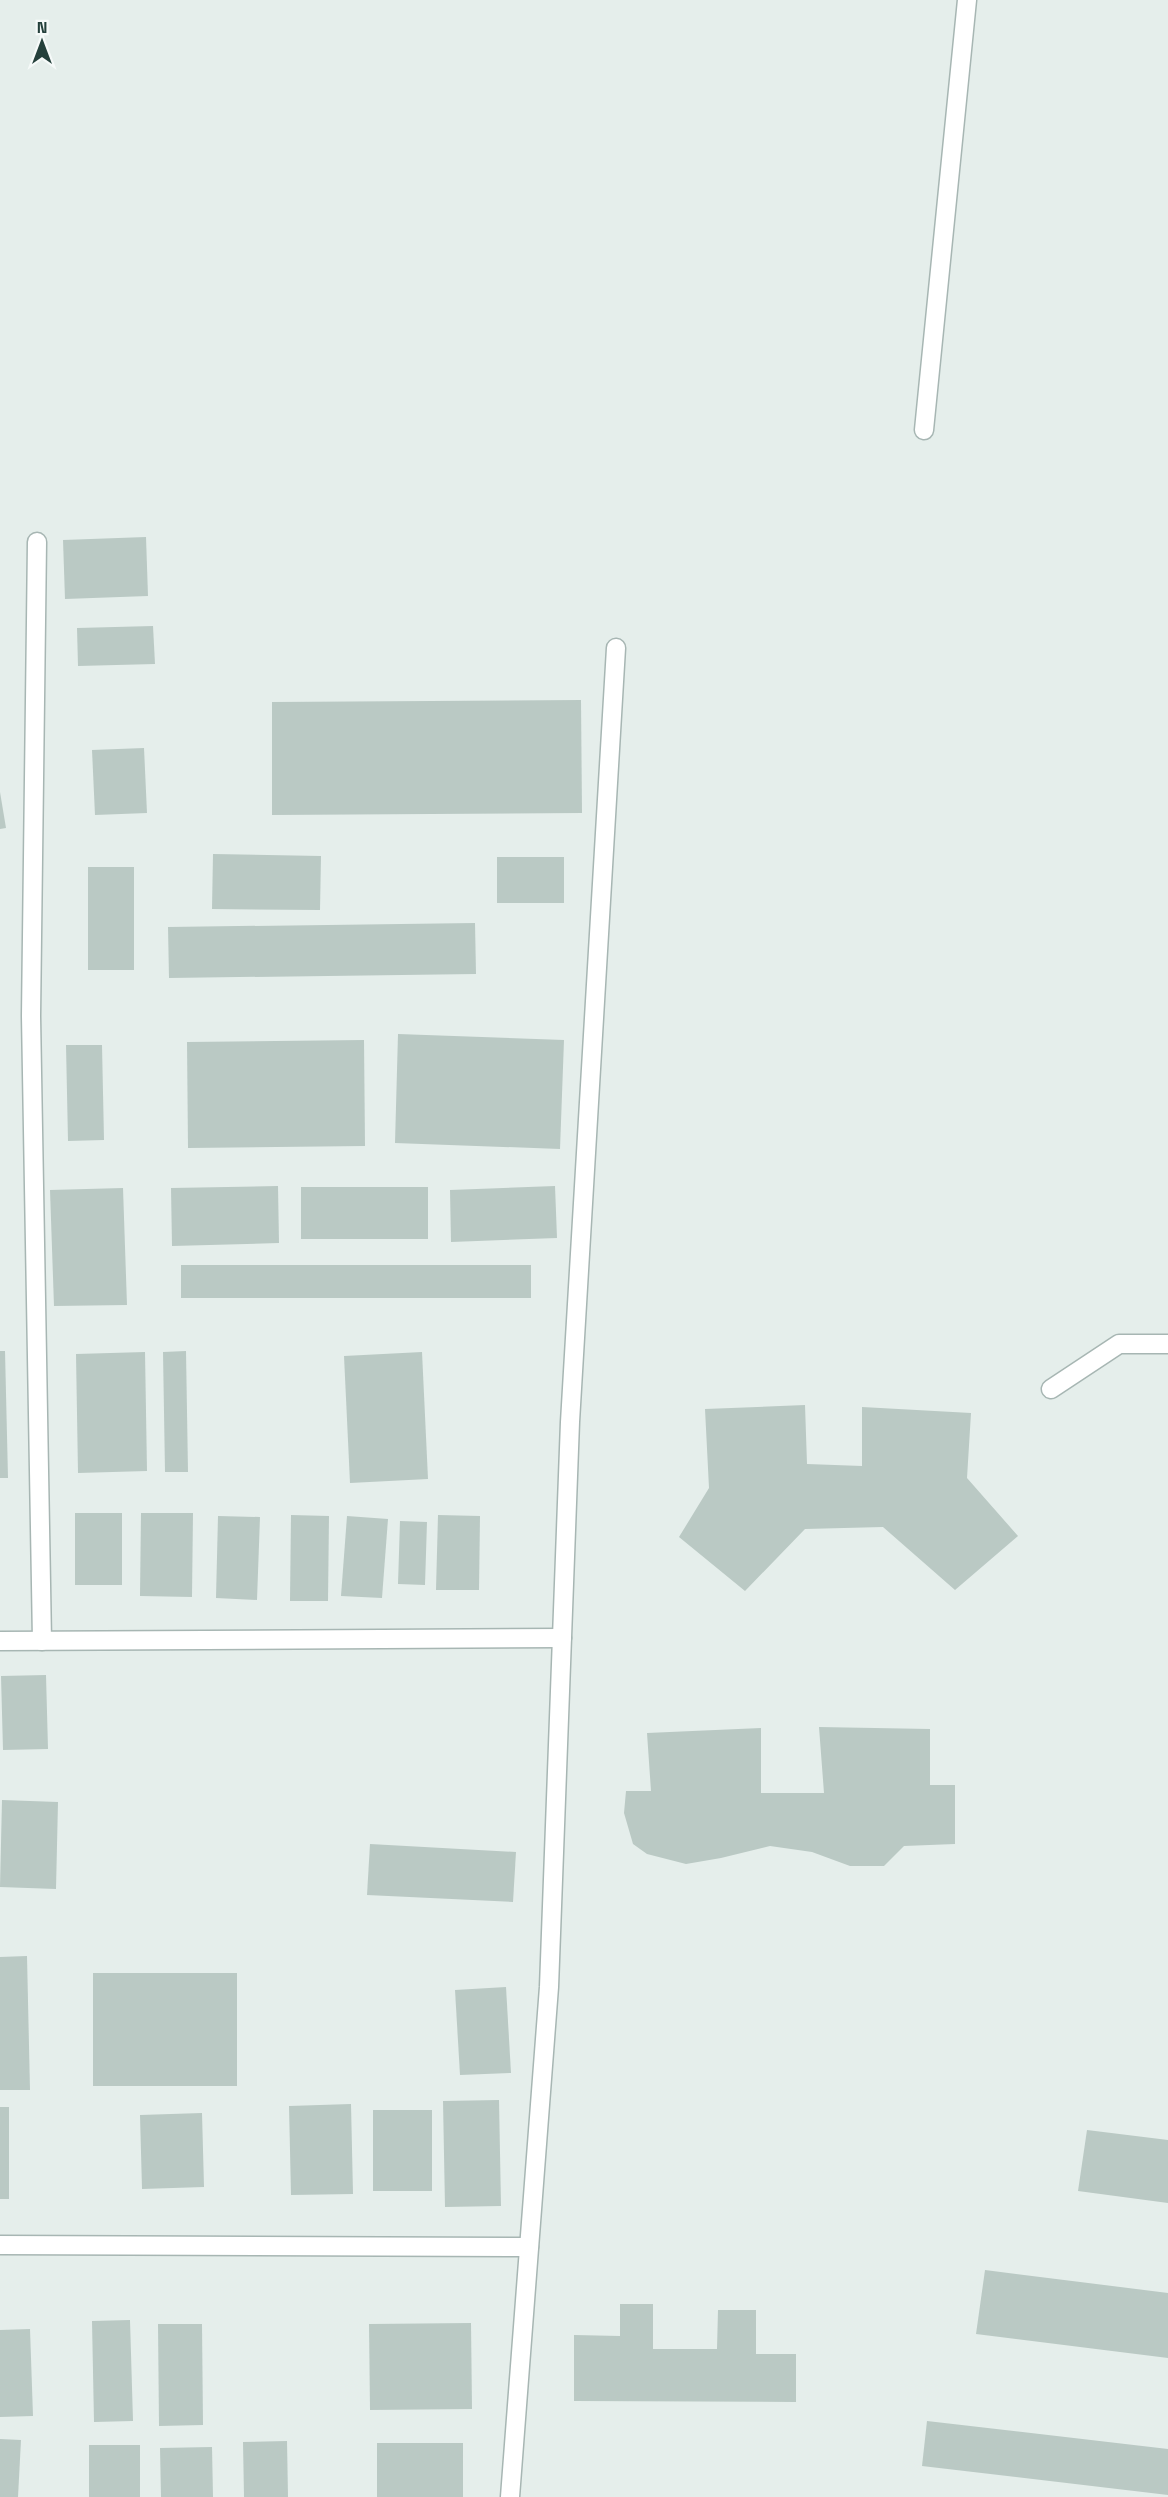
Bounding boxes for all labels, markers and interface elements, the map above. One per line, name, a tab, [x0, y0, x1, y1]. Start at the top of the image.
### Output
north arrow	[12, 12, 72, 72]
text: N	[37, 17, 47, 38]

